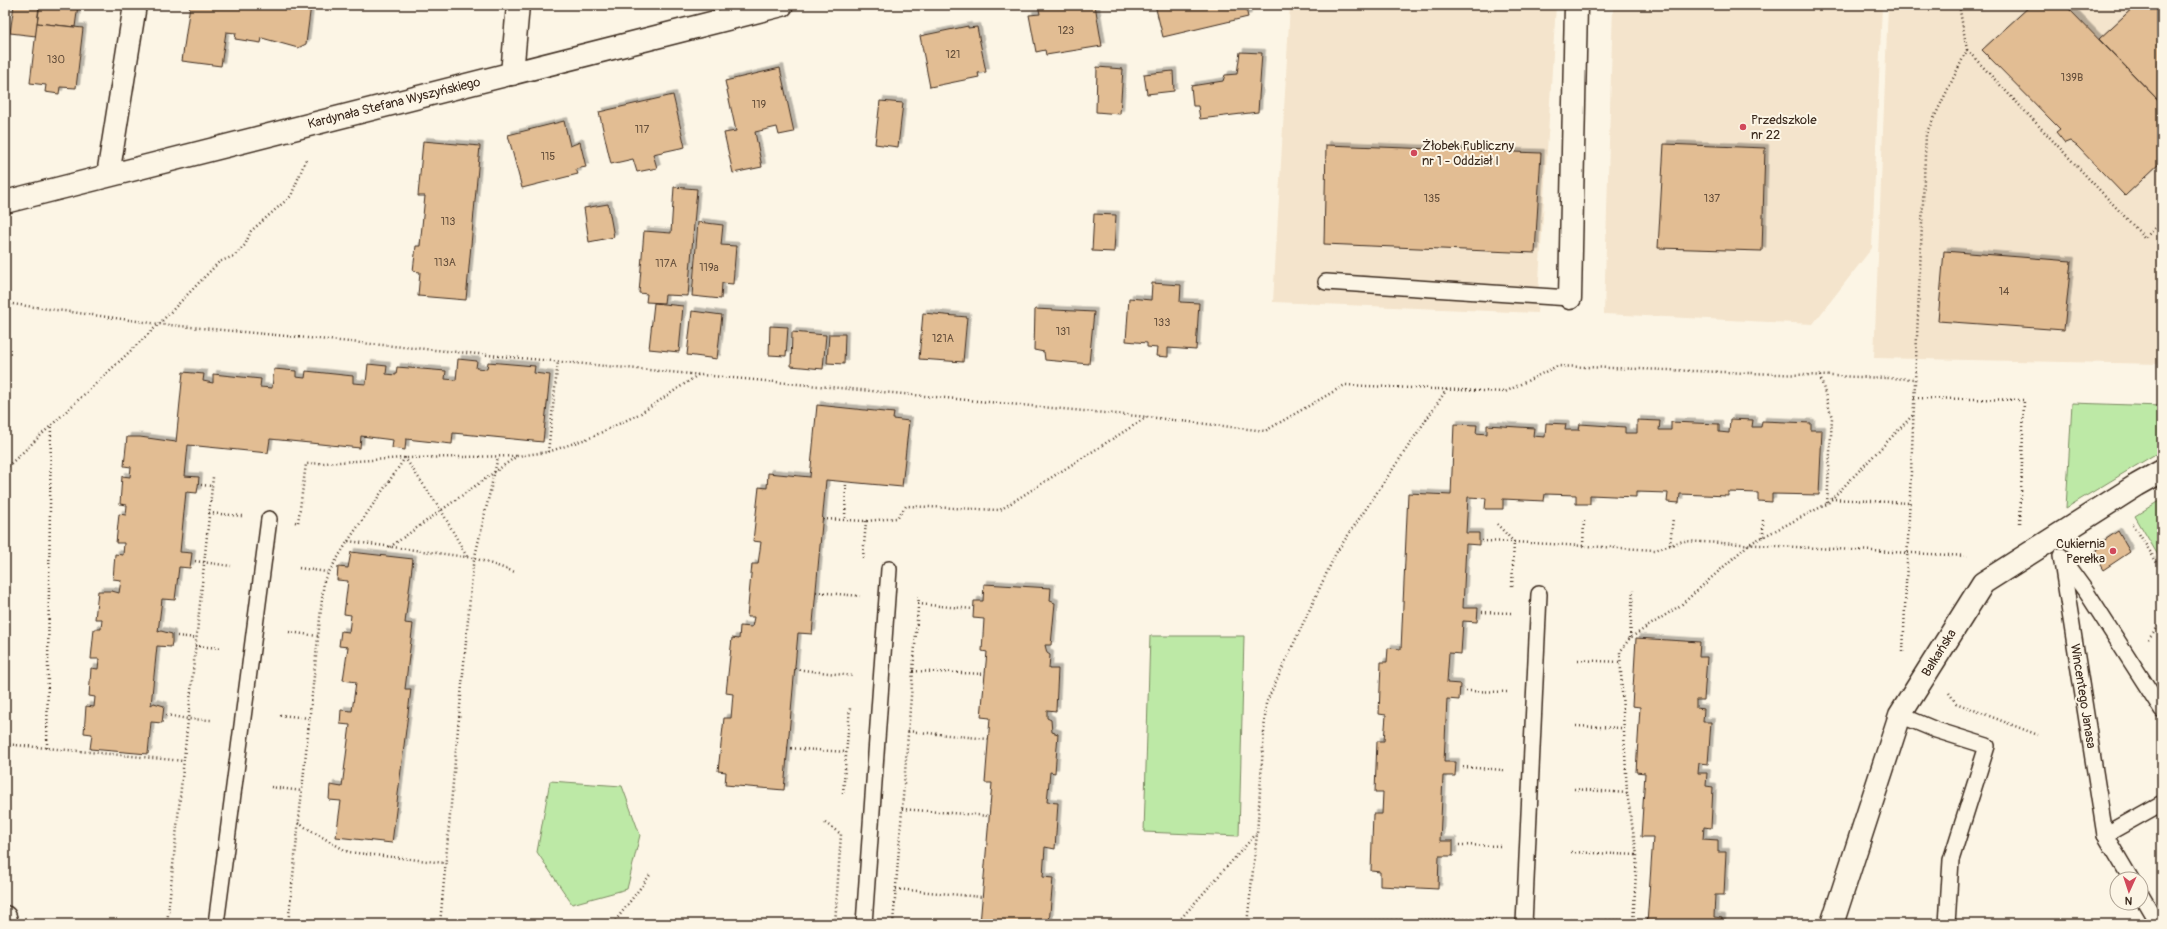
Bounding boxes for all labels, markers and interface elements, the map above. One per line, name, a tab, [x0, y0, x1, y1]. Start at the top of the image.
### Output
house number: 123	[1058, 24, 1074, 37]
house number: 121	[946, 48, 960, 61]
house number: 130	[47, 53, 65, 66]
house number: 139B	[2061, 71, 2083, 84]
street label: Kardynała Stefana Wyszyńskiego	[306, 74, 482, 132]
house number: 119	[752, 98, 766, 111]
place label: Przedszkole nr 22	[1751, 112, 1817, 143]
marker: Przedszkole nr 22	[1738, 122, 1748, 132]
house number: 117	[635, 123, 649, 136]
place label: Żłobek Publiczny nr 1 - Oddział I	[1422, 138, 1514, 169]
marker: Żłobek Publiczny nr 1 - Oddział I	[1409, 148, 1419, 158]
house number: 115	[541, 150, 555, 163]
house number: 135	[1424, 192, 1440, 205]
house number: 137	[1704, 192, 1720, 205]
house number: 113	[441, 215, 455, 228]
house number: 113A	[434, 256, 456, 269]
house number: 117A	[655, 257, 677, 270]
house number: 119a	[699, 261, 719, 274]
house number: 14	[1999, 285, 2010, 298]
house number: 133	[1154, 316, 1170, 329]
house number: 131	[1056, 325, 1070, 338]
house number: 121A	[932, 332, 954, 345]
place label: Cukiernia Perełka	[2056, 536, 2105, 567]
marker: Cukiernia Perełka	[2108, 546, 2118, 556]
street label: Bałkańska	[1918, 626, 1960, 680]
street label: Wincentego Janasa	[2067, 643, 2099, 749]
north arrow	[2109, 871, 2149, 911]
text: N	[2124, 894, 2133, 907]

